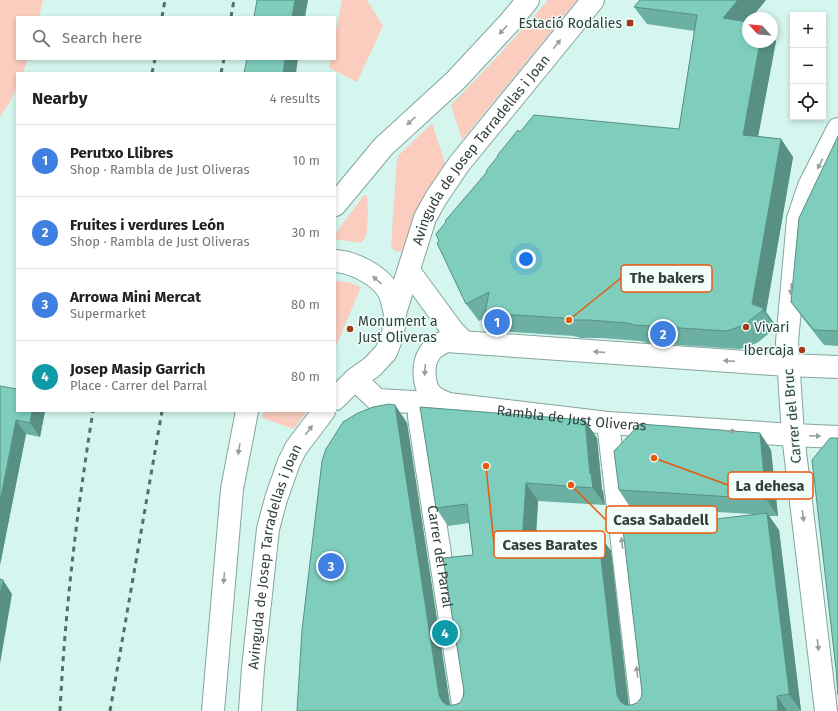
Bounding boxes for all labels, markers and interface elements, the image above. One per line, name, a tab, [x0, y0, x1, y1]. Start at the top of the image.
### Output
north arrow	[742, 12, 778, 48]
map controls	[790, 12, 826, 120]
button: +	[790, 12, 826, 48]
place label: Estació Rodalies	[518, 15, 622, 32]
search box	[16, 16, 336, 60]
marker: Estació Rodalies	[625, 18, 635, 28]
one-way arrow	[498, 25, 508, 35]
icon: search	[30, 27, 52, 49]
text: Search here	[62, 29, 142, 47]
one-way arrow	[553, 38, 561, 49]
button: −	[790, 48, 826, 84]
street label: Avinguda de Josep Tarradellas i Joan	[409, 52, 554, 247]
button: locate	[790, 84, 826, 120]
text: Nearby	[32, 88, 87, 109]
text: 4 results	[270, 91, 320, 106]
one-way arrow	[406, 116, 415, 125]
text: Perutxo Llibres	[70, 144, 173, 162]
text: 1	[42, 153, 48, 168]
text: 10 m	[293, 153, 320, 168]
one-way arrow	[817, 158, 824, 170]
text: Shop · Rambla de Just Oliveras	[70, 162, 249, 177]
text: Fruites i verdures León	[70, 216, 225, 234]
text: 2	[42, 225, 48, 240]
text: 30 m	[292, 225, 320, 240]
text: Shop · Rambla de Just Oliveras	[70, 234, 249, 249]
your location	[516, 249, 536, 269]
callout: The bakers	[621, 265, 712, 292]
text: The bakers	[629, 269, 705, 287]
one-way arrow	[372, 276, 383, 285]
one-way arrow	[788, 283, 795, 295]
text: Arrowa Mini Mercat	[70, 288, 201, 306]
text: 3	[42, 297, 48, 312]
text: 80 m	[291, 297, 320, 312]
text: Supermarket	[70, 306, 146, 321]
pin: 1	[484, 307, 510, 337]
place label: Monument a Just Oliveras	[358, 313, 438, 346]
pin: 2	[650, 319, 676, 349]
place label: Vivari	[754, 319, 789, 336]
marker: Vivari	[741, 322, 751, 332]
marker: Monument a Just Oliveras	[345, 324, 355, 334]
place label: Ibercaja	[743, 342, 794, 359]
marker: Ibercaja	[797, 345, 807, 355]
one-way arrow	[593, 348, 606, 355]
one-way arrow	[723, 358, 735, 365]
text: Josep Masip Garrich	[70, 360, 205, 378]
one-way arrow	[422, 364, 429, 376]
street label: Carrer del Bruc	[780, 368, 805, 464]
text: 4	[41, 369, 49, 384]
text: 80 m	[291, 369, 320, 384]
text: Place · Carrer del Parral	[70, 378, 207, 393]
street label: Rambla de Just Oliveras	[496, 402, 647, 434]
one-way arrow	[305, 425, 313, 436]
one-way arrow	[724, 427, 736, 434]
one-way arrow	[809, 433, 822, 439]
street label: Avinguda de Josep Tarradellas i Joan	[245, 441, 306, 670]
one-way arrow	[236, 443, 242, 455]
callout: La dehesa	[728, 472, 813, 499]
text: La dehesa	[736, 477, 804, 495]
street label: Carrer del Parral	[424, 504, 456, 609]
callout: Casa Sabadell	[606, 506, 717, 533]
one-way arrow	[799, 510, 806, 522]
text: Casa Sabadell	[613, 511, 709, 529]
callout: Cases Barates	[494, 531, 605, 558]
text: Cases Barates	[502, 536, 598, 554]
one-way arrow	[619, 537, 625, 549]
pin: 3	[318, 551, 344, 581]
one-way arrow	[221, 572, 228, 584]
pin: 4	[432, 618, 458, 648]
one-way arrow	[815, 639, 821, 651]
one-way arrow	[634, 666, 640, 678]

